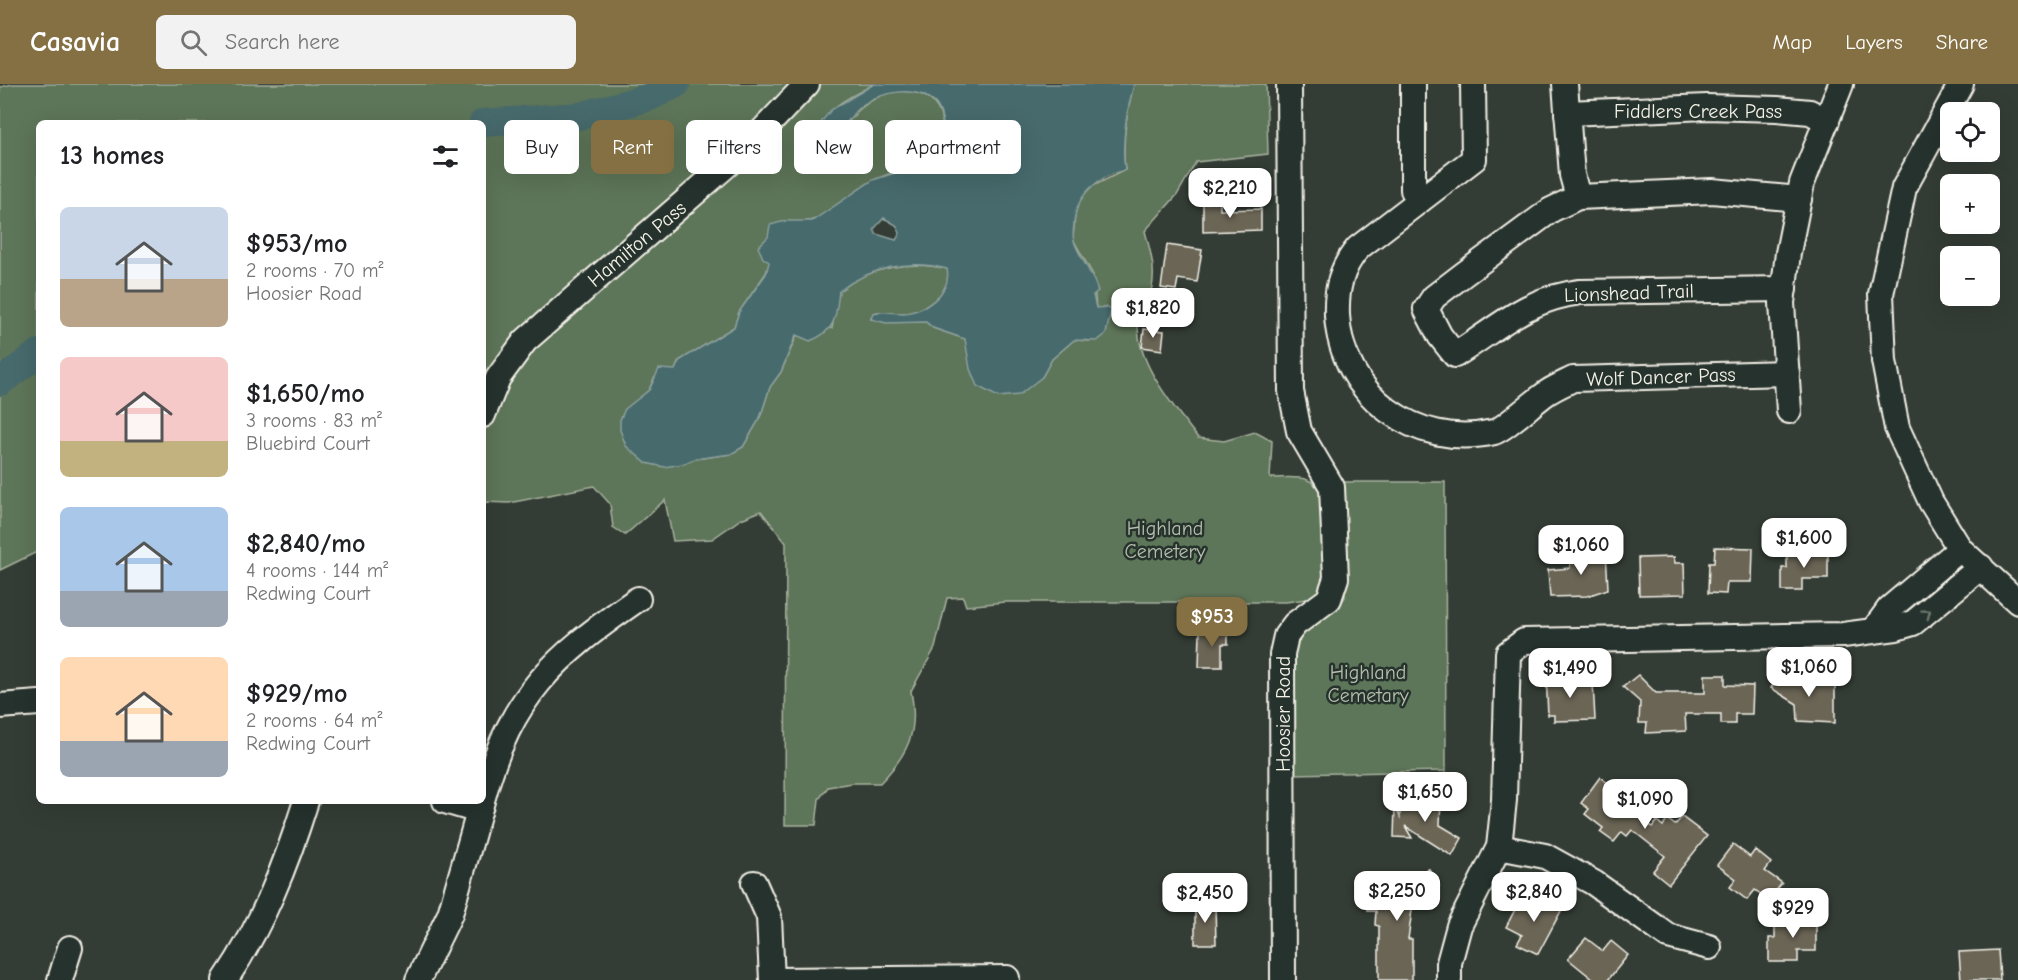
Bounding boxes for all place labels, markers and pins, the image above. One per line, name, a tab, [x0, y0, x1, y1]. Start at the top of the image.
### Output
pin: $2,210	[1181, 168, 1279, 219]
pin: $1,820	[1104, 288, 1202, 339]
pin: $1,600	[1755, 518, 1853, 569]
pin: $1,060	[1532, 525, 1630, 576]
pin: $953	[1176, 597, 1248, 648]
pin: $1,060	[1760, 647, 1858, 698]
pin: $1,490	[1521, 648, 1619, 699]
pin: $1,650	[1376, 772, 1474, 823]
pin: $1,090	[1596, 779, 1694, 830]
pin: $2,250	[1348, 871, 1446, 922]
pin: $2,840	[1485, 872, 1583, 923]
pin: $2,450	[1156, 873, 1254, 924]
pin: $929	[1757, 888, 1829, 939]

